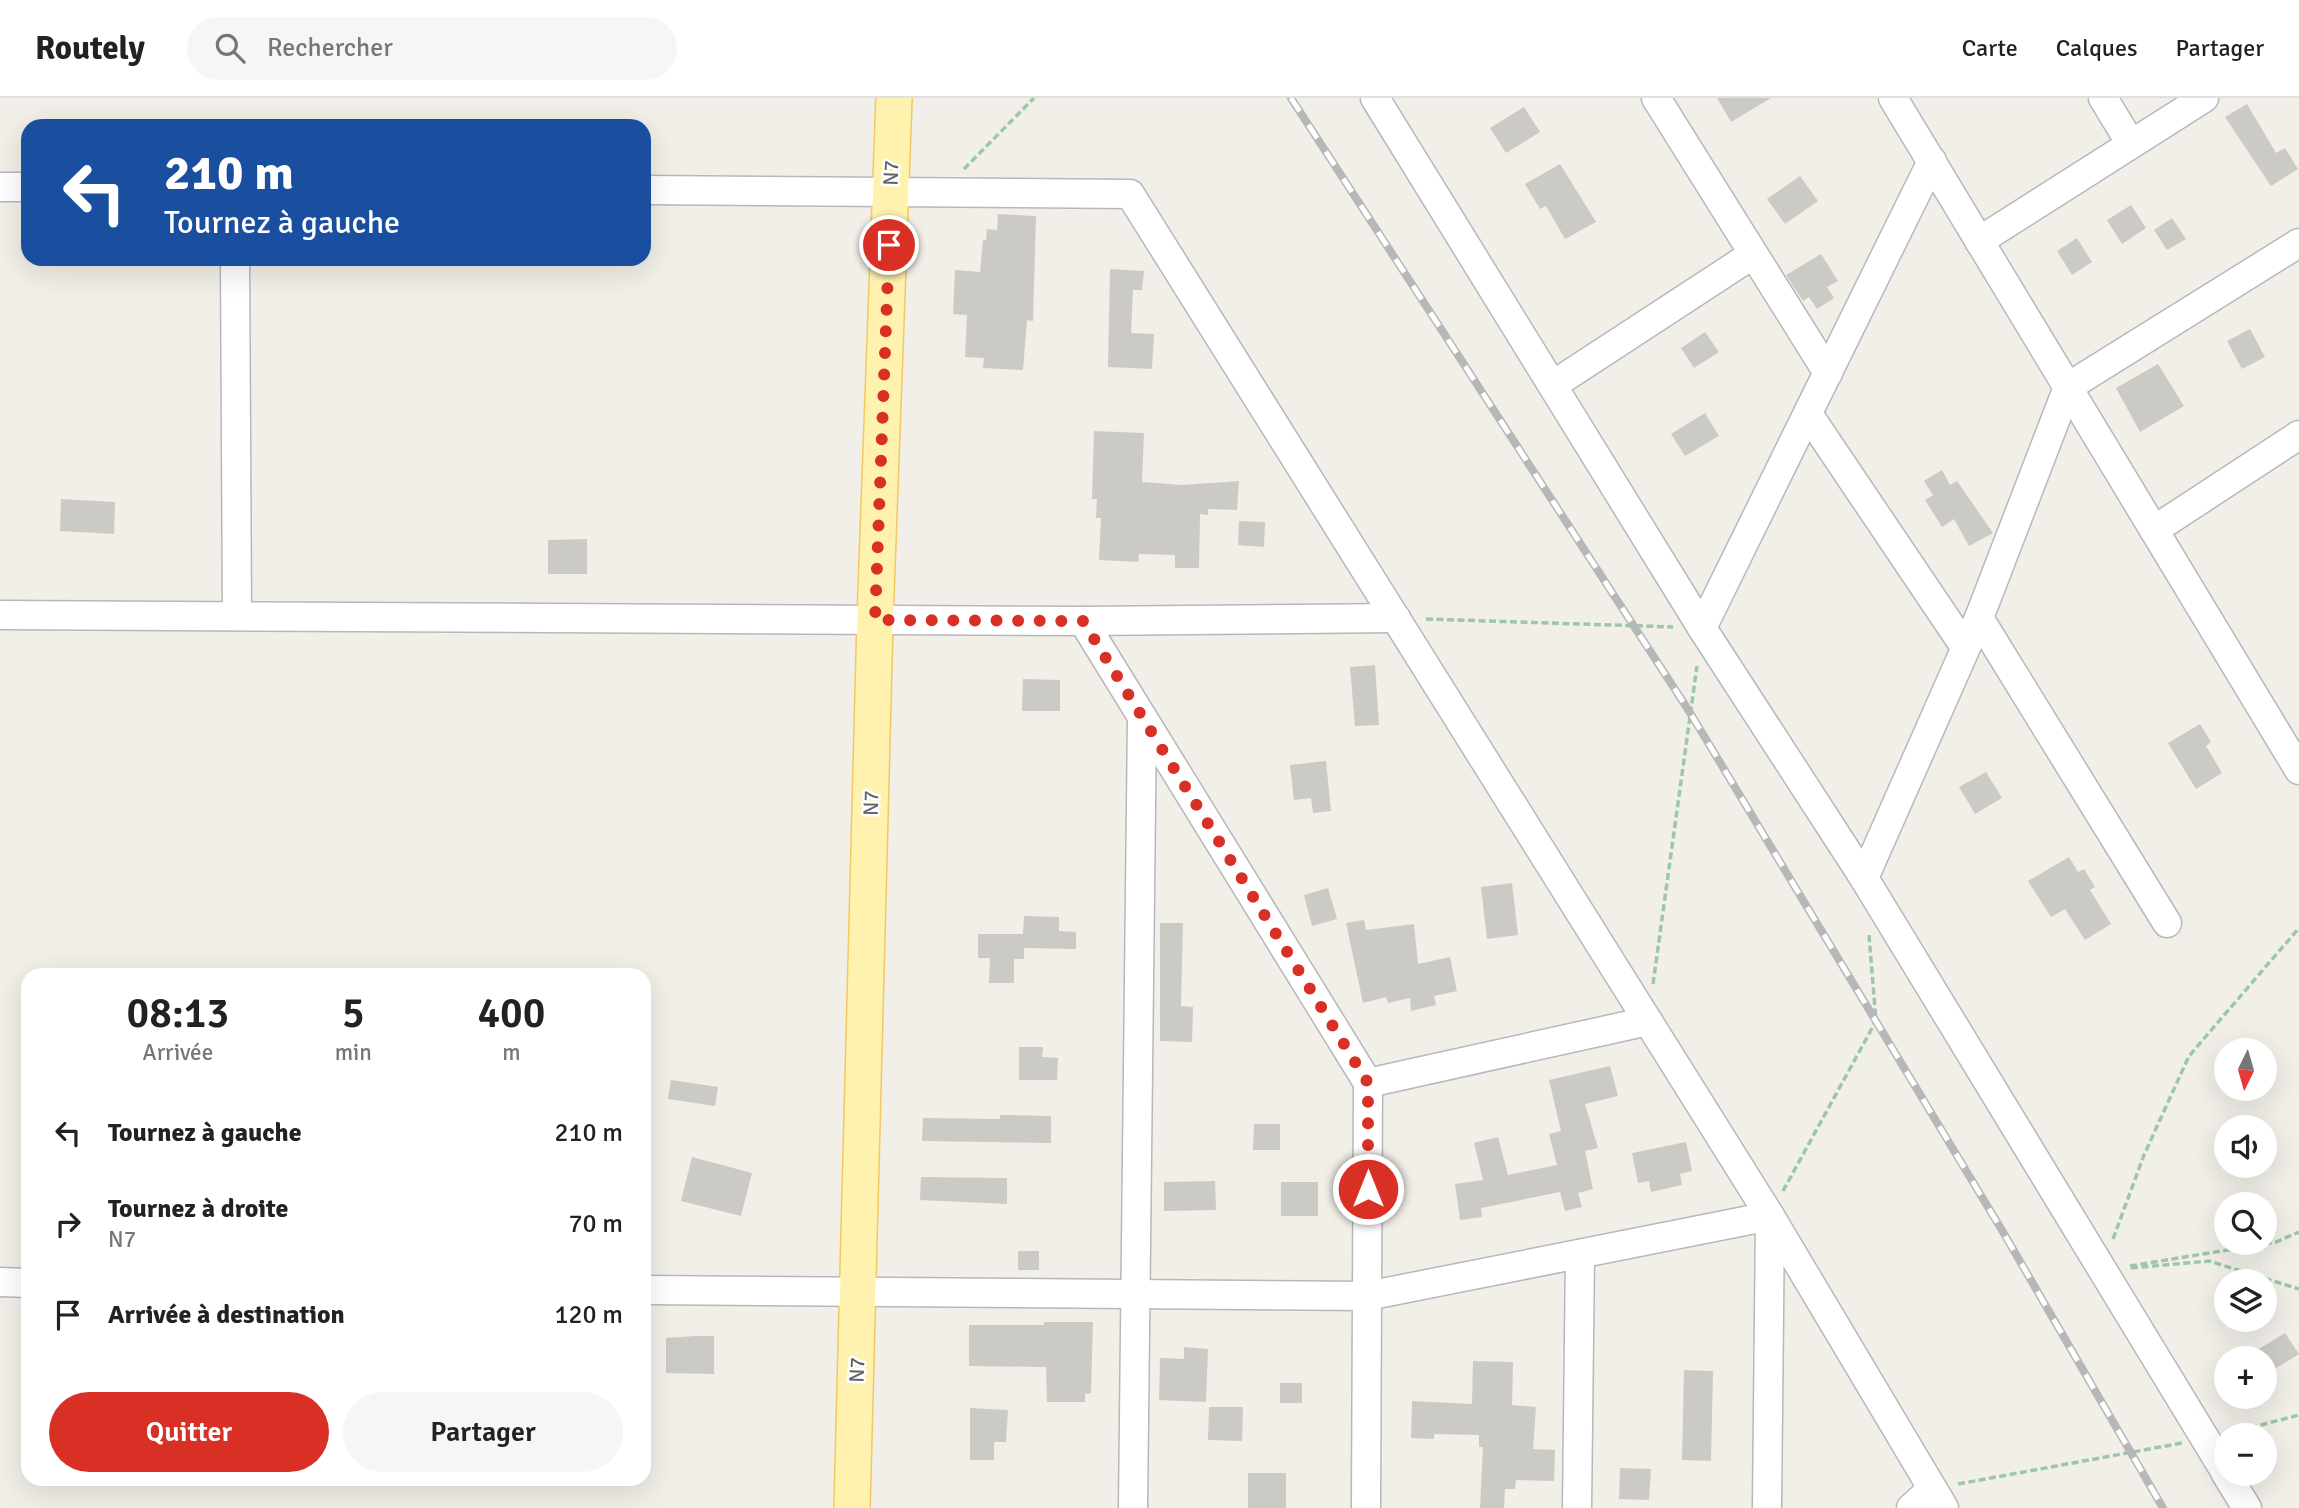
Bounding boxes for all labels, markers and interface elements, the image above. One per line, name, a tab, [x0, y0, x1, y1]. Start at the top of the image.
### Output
search box	[187, 17, 677, 80]
text: Routely	[35, 28, 145, 69]
icon: search	[211, 29, 249, 67]
text: Rechercher	[267, 32, 393, 64]
text: Carte	[1962, 33, 2018, 63]
text: Calques	[2056, 33, 2137, 63]
text: Partager	[2175, 33, 2264, 63]
text: 210 m	[164, 143, 294, 203]
icon: left	[49, 147, 140, 238]
street label: N7	[878, 160, 904, 186]
text: Tournez à gauche	[164, 203, 400, 242]
pin	[859, 215, 919, 275]
icon: arrive	[870, 226, 908, 264]
street label: N7	[858, 790, 884, 816]
text: 08:13	[127, 988, 229, 1039]
text: 5	[342, 988, 365, 1039]
text: 400	[477, 988, 545, 1039]
text: Arrivée	[143, 1038, 213, 1067]
text: min	[335, 1038, 372, 1067]
text: m	[502, 1038, 521, 1067]
north arrow	[2214, 1038, 2277, 1101]
map controls	[2214, 1038, 2277, 1486]
icon: left	[49, 1114, 87, 1152]
button: sound	[2214, 1115, 2277, 1178]
text: Tournez à gauche	[108, 1117, 302, 1149]
text: 210 m	[554, 1117, 623, 1149]
position arrow	[1331, 1152, 1405, 1226]
button: search	[2214, 1192, 2277, 1255]
text: Tournez à droite	[108, 1193, 288, 1225]
icon: right	[49, 1205, 87, 1243]
text: 70 m	[568, 1208, 623, 1240]
text: N7	[108, 1225, 136, 1254]
button: layers	[2214, 1269, 2277, 1332]
icon: arrive	[49, 1296, 87, 1334]
text: Arrivée à destination	[108, 1299, 345, 1331]
text: 120 m	[554, 1299, 623, 1331]
button: +	[2214, 1346, 2277, 1409]
street label: N7	[844, 1357, 870, 1383]
button: Quitter	[49, 1392, 329, 1472]
button: Partager	[343, 1392, 623, 1472]
button: −	[2214, 1423, 2277, 1486]

